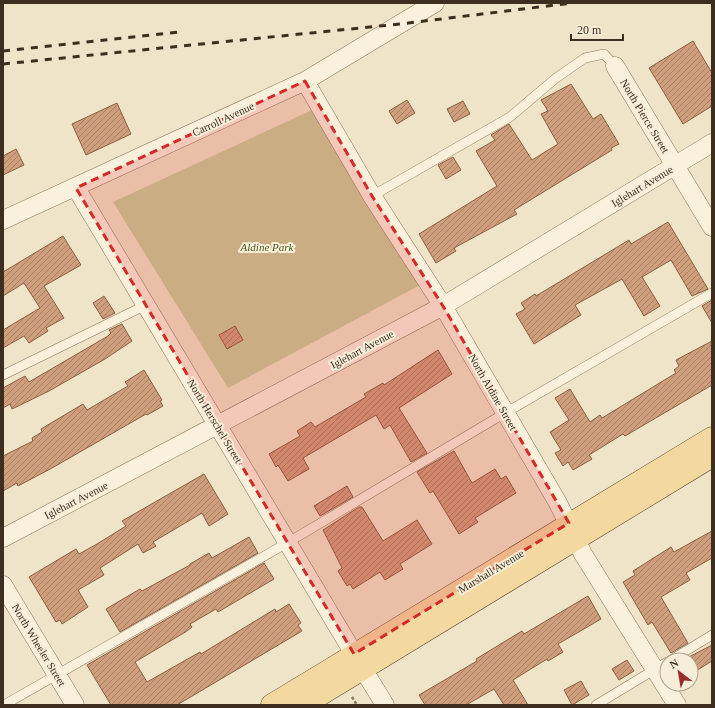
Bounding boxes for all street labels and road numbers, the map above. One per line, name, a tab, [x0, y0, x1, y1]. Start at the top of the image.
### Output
street label: North Pierce Street	[618, 77, 672, 155]
street label: Carroll Avenue	[190, 99, 256, 139]
street label: Iglehart Avenue	[609, 163, 675, 209]
street label: Iglehart Avenue	[328, 327, 396, 371]
street label: North Aldine Street	[466, 352, 520, 432]
street label: North Herschel Street	[185, 377, 245, 465]
street label: Iglehart Avenue	[42, 479, 110, 521]
street label: Marshall Avenue	[456, 547, 526, 595]
street label: North Wheeler Street	[10, 602, 68, 688]

